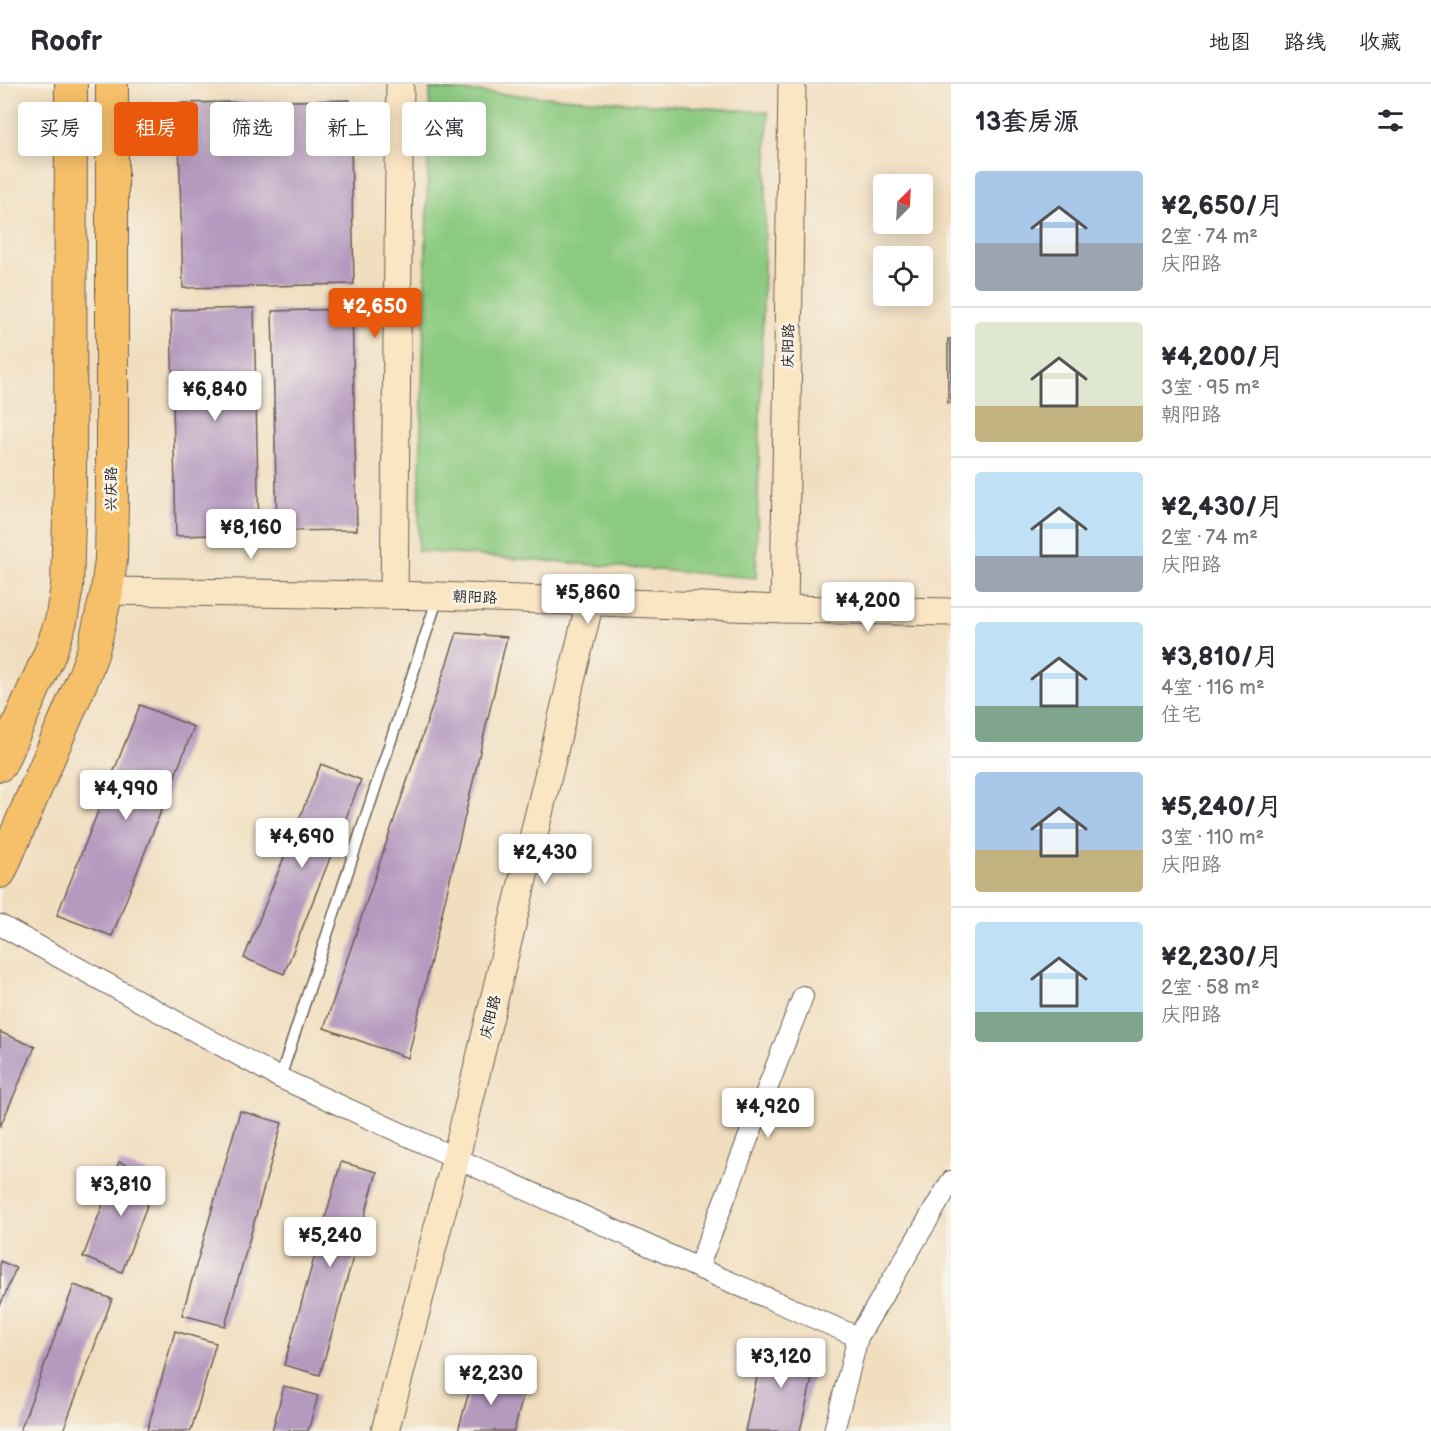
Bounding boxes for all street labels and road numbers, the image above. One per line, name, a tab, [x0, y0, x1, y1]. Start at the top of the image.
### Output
street label: 庆阳路	[779, 323, 798, 369]
street label: 兴庆路	[102, 466, 121, 512]
street label: 朝阳路	[452, 587, 498, 608]
street label: 庆阳路	[476, 993, 505, 1041]

